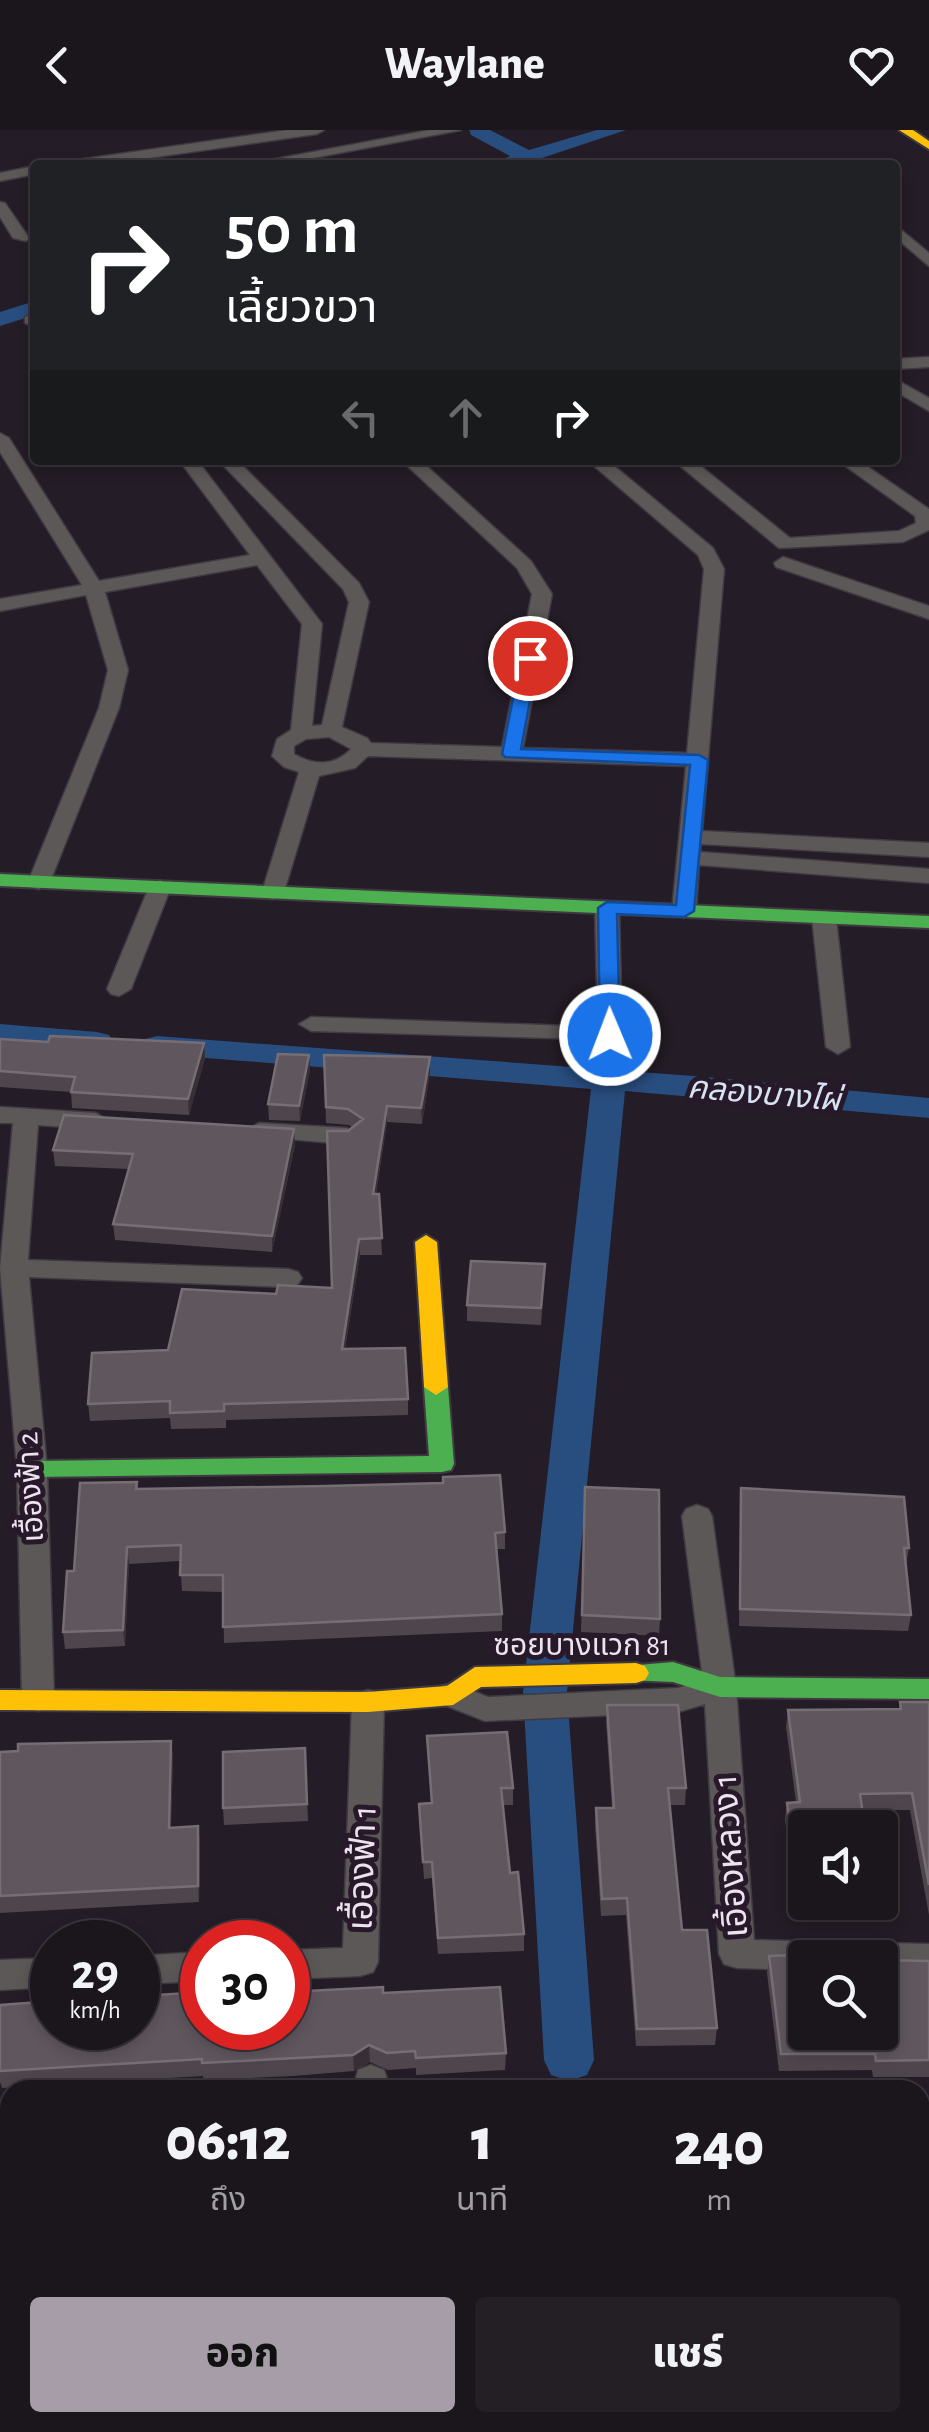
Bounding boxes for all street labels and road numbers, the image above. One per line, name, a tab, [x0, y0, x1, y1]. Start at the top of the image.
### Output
street label: เอื้องฟ้า 2	[6, 1431, 49, 1543]
street label: ซอยบางแวก 81	[493, 1631, 671, 1661]
street label: เอิ้องหลวง 1	[702, 1773, 754, 1939]
street label: เอื้องฟ้า 1	[335, 1805, 383, 1931]

